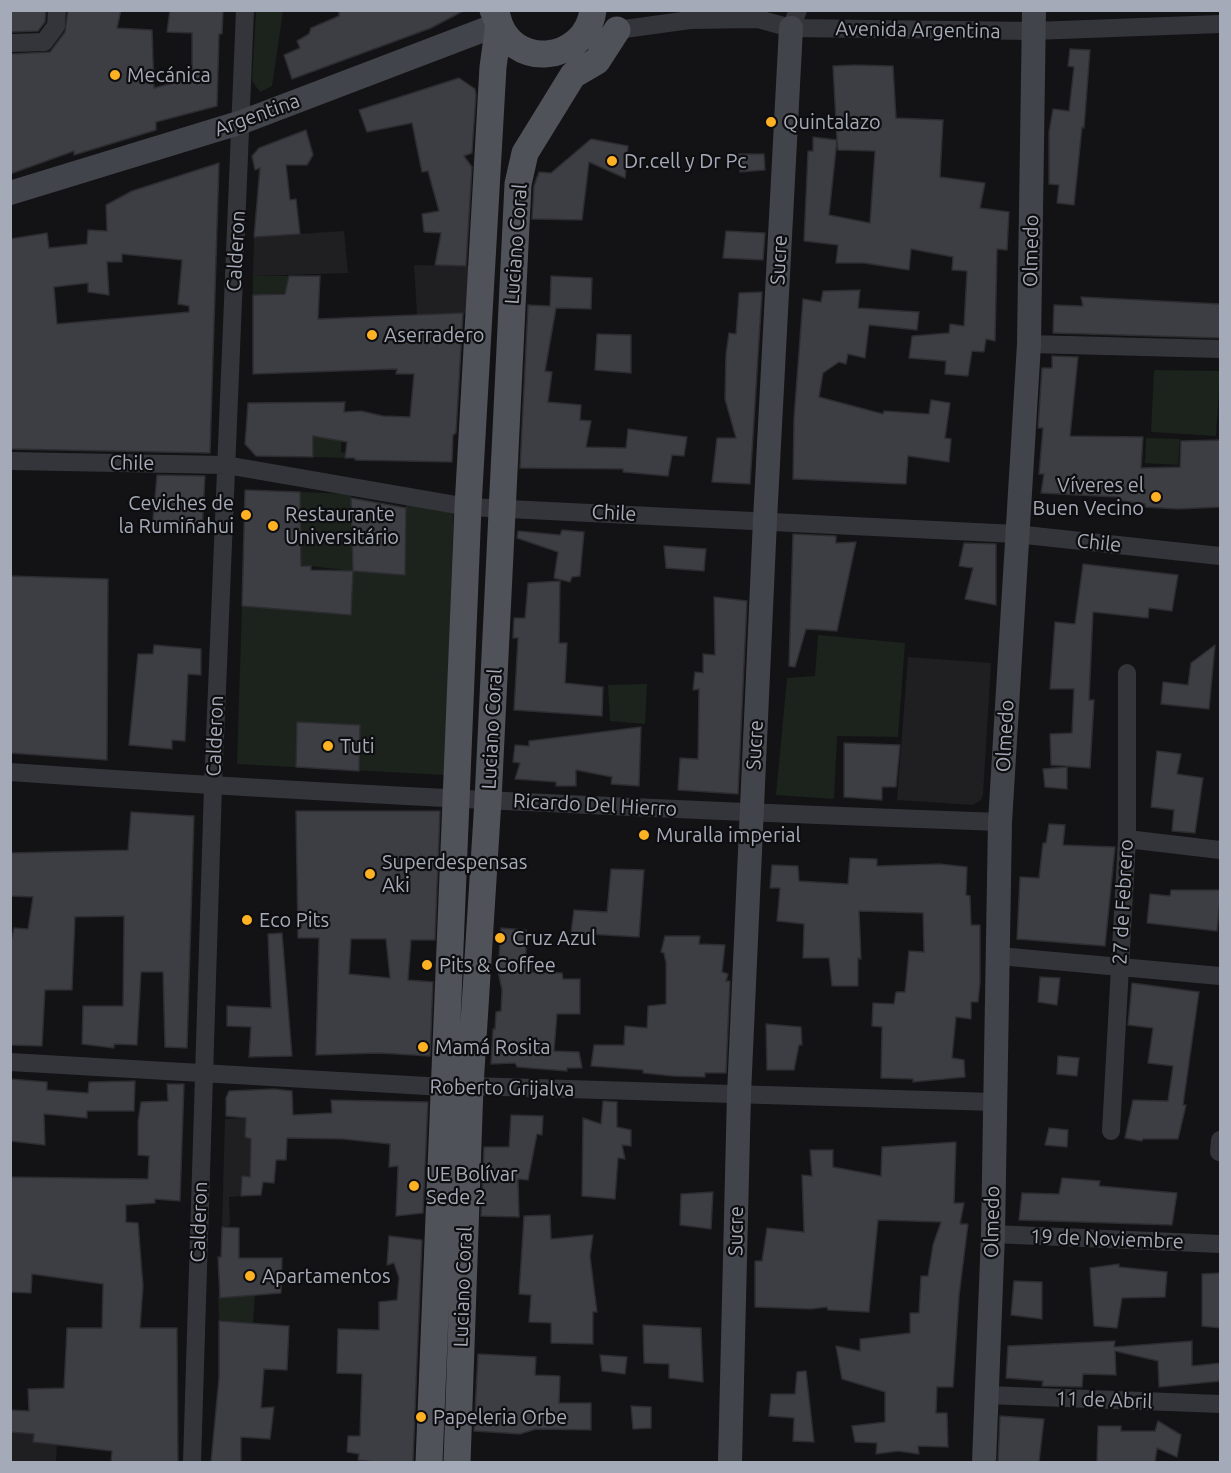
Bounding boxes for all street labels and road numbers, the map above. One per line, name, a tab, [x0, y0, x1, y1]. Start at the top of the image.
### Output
street label: Avenida Argentina	[835, 17, 1001, 43]
street label: Argentina	[211, 89, 303, 141]
street label: Luciano Coral	[500, 183, 532, 305]
street label: Calderon	[222, 210, 250, 292]
street label: Olmedo	[1018, 215, 1044, 287]
street label: Sucre	[766, 235, 792, 285]
street label: Chile	[109, 451, 155, 475]
street label: Chile	[591, 500, 637, 526]
street label: Chile	[1075, 529, 1123, 557]
street label: Luciano Coral	[477, 668, 507, 790]
street label: Calderon	[202, 695, 228, 777]
street label: Olmedo	[991, 699, 1019, 773]
street label: Sucre	[742, 720, 768, 770]
street label: Ricardo Del Hierro	[512, 789, 678, 821]
street label: 27 de Febrero	[1108, 839, 1138, 965]
street label: Roberto Grijalva	[429, 1075, 575, 1101]
street label: Calderon	[186, 1181, 212, 1263]
street label: Olmedo	[979, 1186, 1005, 1258]
street label: Sucre	[724, 1206, 748, 1256]
street label: 19 de Noviembre	[1030, 1224, 1184, 1254]
street label: Luciano Coral	[449, 1226, 477, 1348]
street label: 11 de Abril	[1055, 1386, 1153, 1414]

